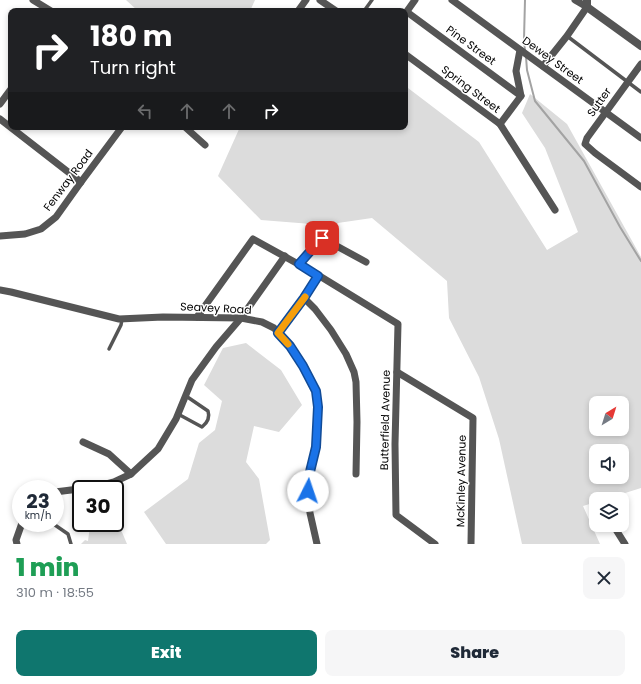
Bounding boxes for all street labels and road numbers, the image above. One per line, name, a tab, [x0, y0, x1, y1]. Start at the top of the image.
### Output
street label: Pine Street	[443, 21, 499, 69]
street label: Dewey Street	[519, 32, 587, 88]
street label: Spring Street	[438, 61, 504, 117]
street label: Sutter	[583, 84, 615, 120]
street label: Fenway Road	[39, 146, 97, 214]
street label: Seavey Road	[180, 298, 252, 318]
street label: Butterfield Avenue	[376, 370, 394, 470]
street label: McKinley Avenue	[452, 434, 470, 527]

